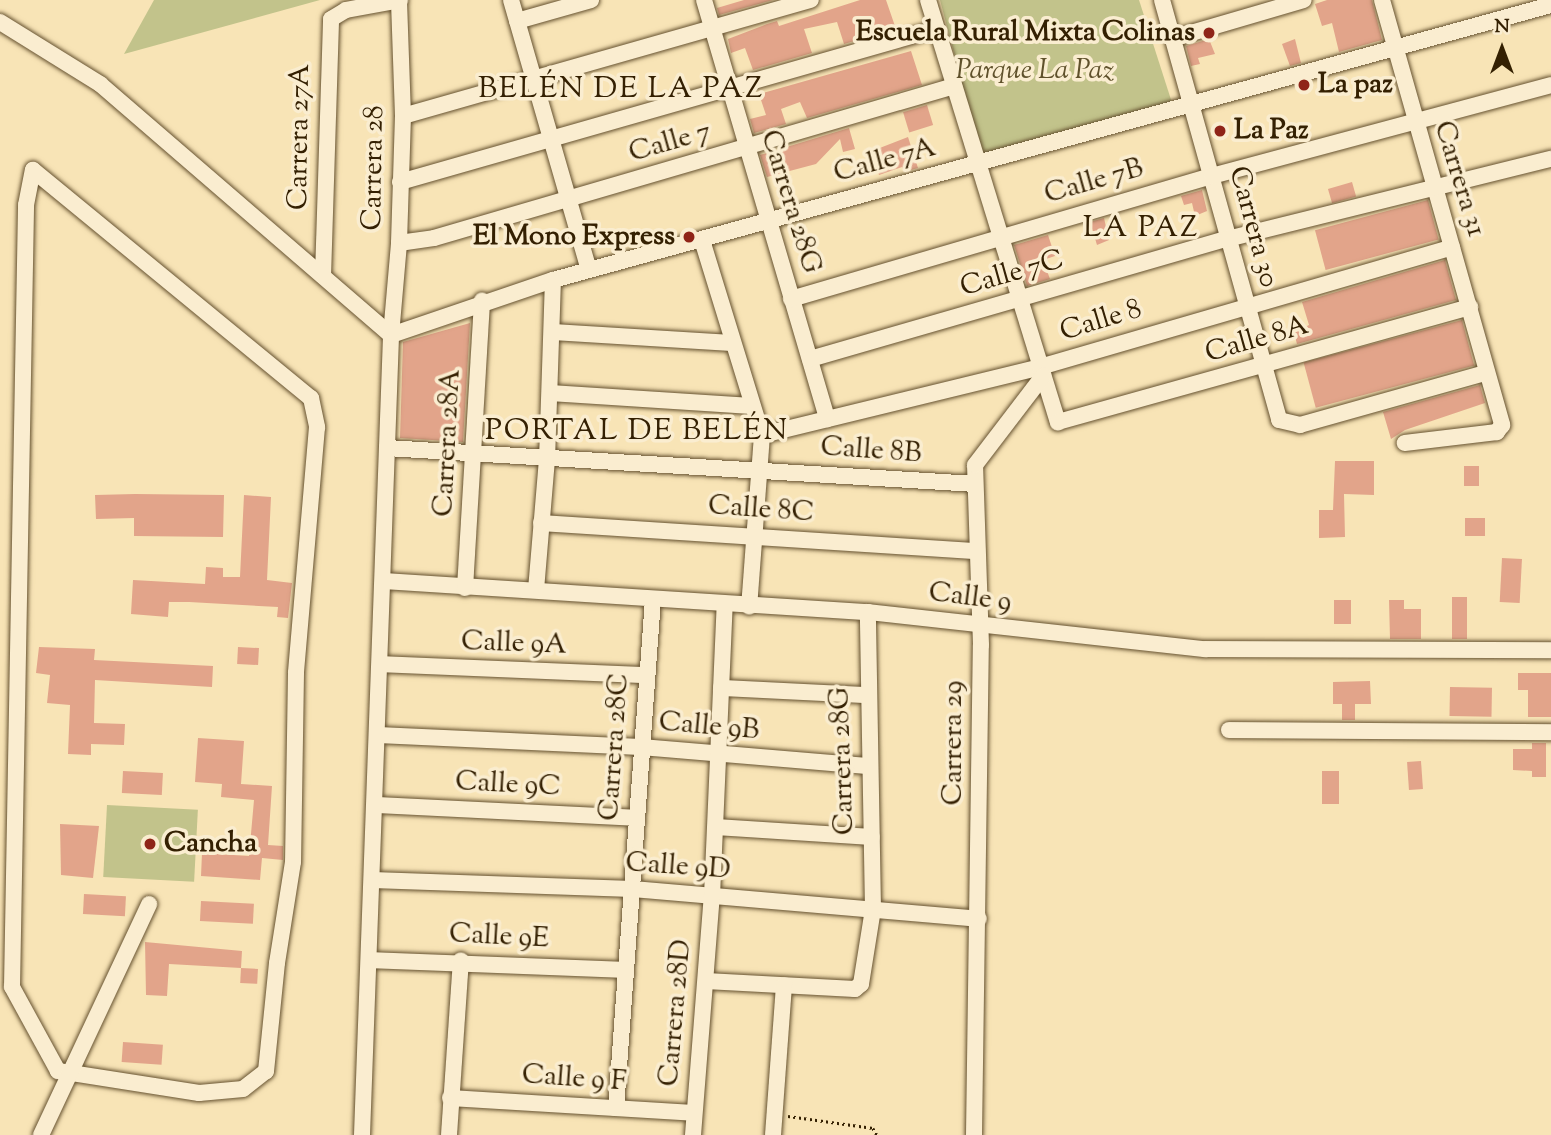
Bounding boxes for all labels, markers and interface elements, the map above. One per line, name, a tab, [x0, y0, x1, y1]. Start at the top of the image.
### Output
north arrow	[1467, 14, 1537, 84]
text: N	[1494, 14, 1510, 41]
place label: Escuela Rural Mixta Colinas	[856, 16, 1195, 50]
marker: Escuela Rural Mixta Colinas	[1201, 25, 1217, 41]
park label: Parque La Paz	[956, 54, 1114, 88]
street label: Carrera 27A	[282, 64, 318, 210]
place label: La paz	[1318, 68, 1393, 102]
district label: BELÉN DE LA PAZ	[480, 72, 762, 108]
marker: La paz	[1296, 77, 1312, 93]
street label: Carrera 28	[356, 105, 392, 231]
place label: La Paz	[1234, 114, 1309, 148]
street label: Calle 7	[625, 115, 715, 171]
street label: Carrera 31	[1426, 117, 1492, 241]
marker: La Paz	[1212, 123, 1228, 139]
street label: Carrera 28G	[752, 126, 828, 278]
street label: Calle 7A	[830, 131, 940, 191]
street label: Calle 7B	[1041, 152, 1147, 212]
street label: Carrera 30	[1221, 163, 1285, 291]
district label: LA PAZ	[1084, 211, 1198, 247]
place label: El Mono Express	[473, 220, 675, 254]
marker: El Mono Express	[681, 229, 697, 245]
street label: Calle 7C	[956, 243, 1068, 305]
street label: Calle 8	[1056, 293, 1146, 349]
street label: Calle 8A	[1201, 309, 1313, 371]
street label: Carrera 28A	[427, 368, 469, 518]
district label: PORTAL DE BELÉN	[487, 414, 787, 450]
street label: Calle 8B	[819, 431, 923, 471]
street label: Calle 8C	[707, 490, 815, 530]
street label: Calle 9	[927, 576, 1013, 620]
street label: Calle 9A	[461, 625, 567, 663]
street label: Carrera 28C	[593, 672, 637, 822]
street label: Carrera 29	[937, 681, 971, 805]
street label: Carrera 28G	[824, 686, 862, 836]
street label: Calle 9B	[657, 706, 761, 748]
street label: Calle 9C	[454, 765, 562, 805]
place label: Cancha	[164, 827, 257, 861]
marker: Cancha	[142, 836, 158, 852]
street label: Calle 9D	[624, 847, 732, 887]
street label: Calle 9E	[448, 918, 550, 956]
street label: Carrera 28D	[653, 938, 699, 1088]
street label: Calle 9 F	[521, 1059, 627, 1099]

